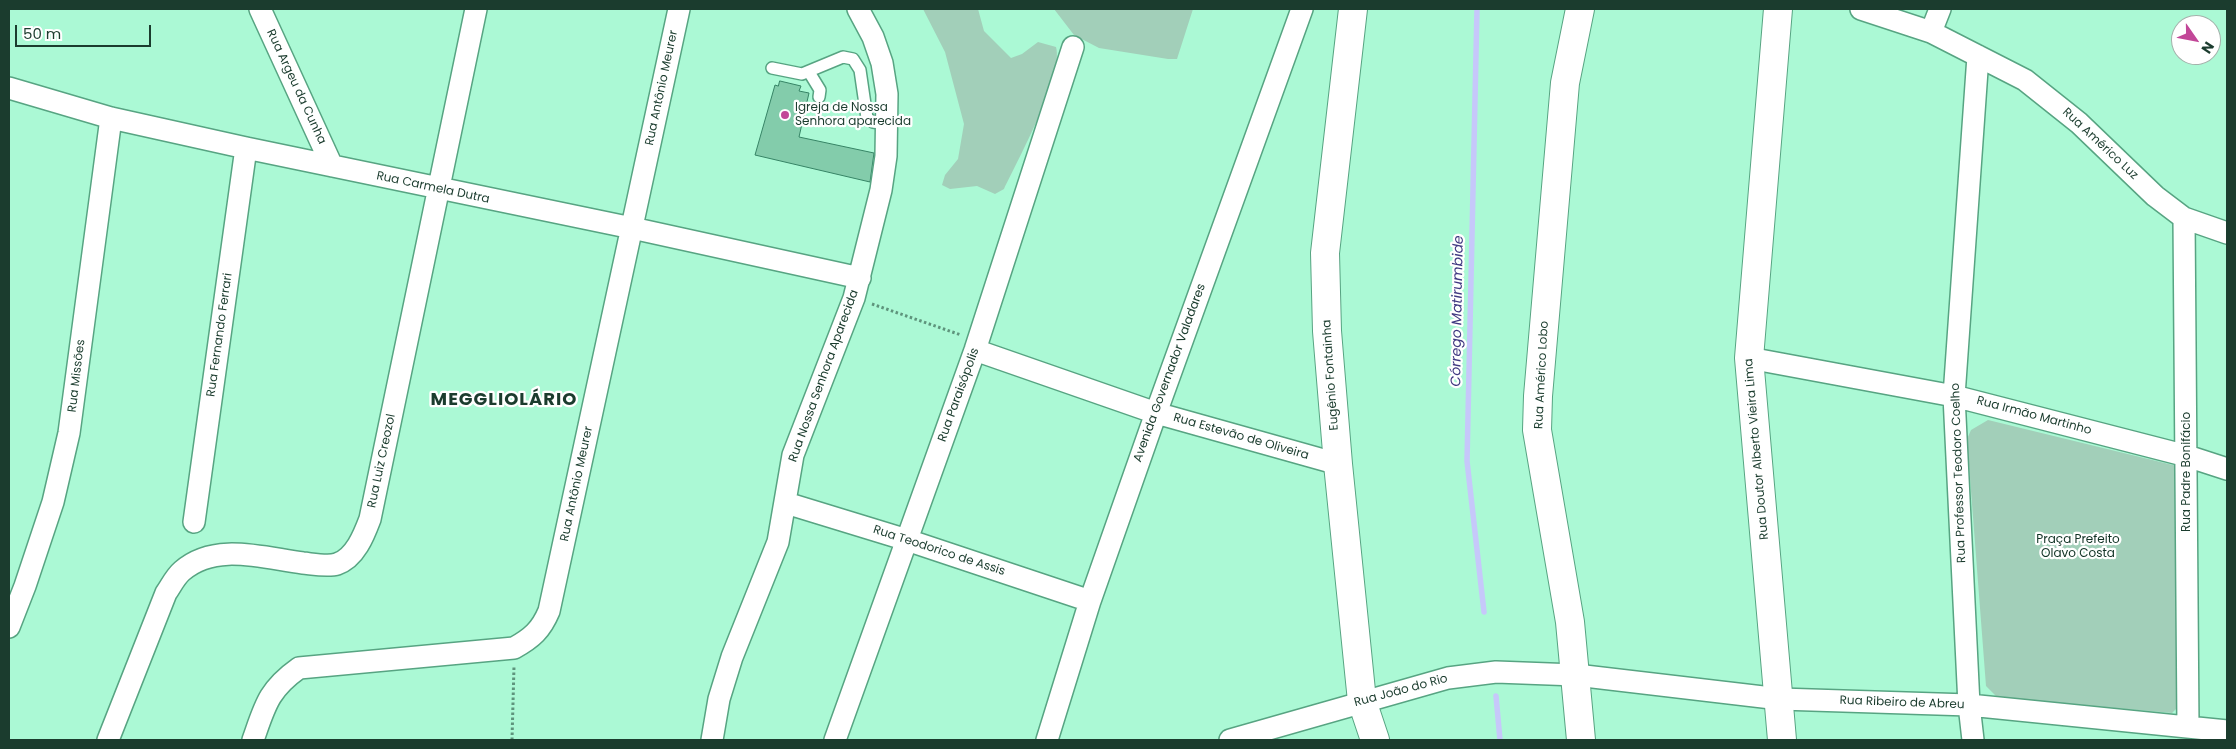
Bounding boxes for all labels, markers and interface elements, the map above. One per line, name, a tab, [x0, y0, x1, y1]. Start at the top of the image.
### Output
scale bar	[18, 15, 154, 47]
north arrow	[2171, 15, 2221, 65]
text: 50 m	[23, 23, 61, 44]
street label: Rua Argeu da Cunha	[263, 27, 329, 147]
street label: Rua Antônio Meurer	[643, 29, 681, 147]
text: N	[2196, 38, 2219, 57]
place label: Igreja de Nossa Senhora aparecida	[795, 101, 911, 129]
street label: Rua Américo Luz	[2059, 105, 2141, 183]
marker: Igreja de Nossa Senhora aparecida	[779, 109, 791, 121]
street label: Rua Carmela Dutra	[375, 169, 491, 207]
water label: Córrego Matirumbide	[1448, 235, 1468, 387]
street label: Rua Fernando Ferrari	[204, 272, 236, 398]
street label: Avenida Governador Valadares	[1131, 282, 1209, 464]
street label: Rua Nossa Senhora Aparecida	[786, 288, 862, 464]
street label: Eugênio Fontainha	[1320, 319, 1342, 431]
street label: Rua Américo Lobo	[1532, 320, 1552, 430]
street label: Rua Missões	[65, 339, 89, 413]
street label: Rua Paraisópolis	[935, 346, 983, 444]
street label: Rua Doutor Alberto Vieira Lima	[1742, 358, 1772, 540]
street label: Rua Professor Teodoro Coelho	[1949, 383, 1969, 563]
district label: MEGGLIOLÁRIO	[429, 389, 579, 411]
street label: Rua Irmão Martinho	[1975, 394, 2093, 438]
street label: Rua Estevão de Oliveira	[1172, 411, 1310, 463]
street label: Rua Padre Bonifácio	[2180, 412, 2194, 532]
street label: Rua Luiz Creozol	[365, 413, 399, 509]
street label: Rua Antônio Meurer	[558, 425, 596, 543]
street label: Rua Teodorico de Assis	[871, 523, 1007, 579]
park label: Praça Prefeito Olavo Costa	[2036, 533, 2120, 561]
street label: Rua João do Rio	[1353, 672, 1449, 710]
street label: Rua Ribeiro de Abreu	[1839, 694, 1965, 712]

